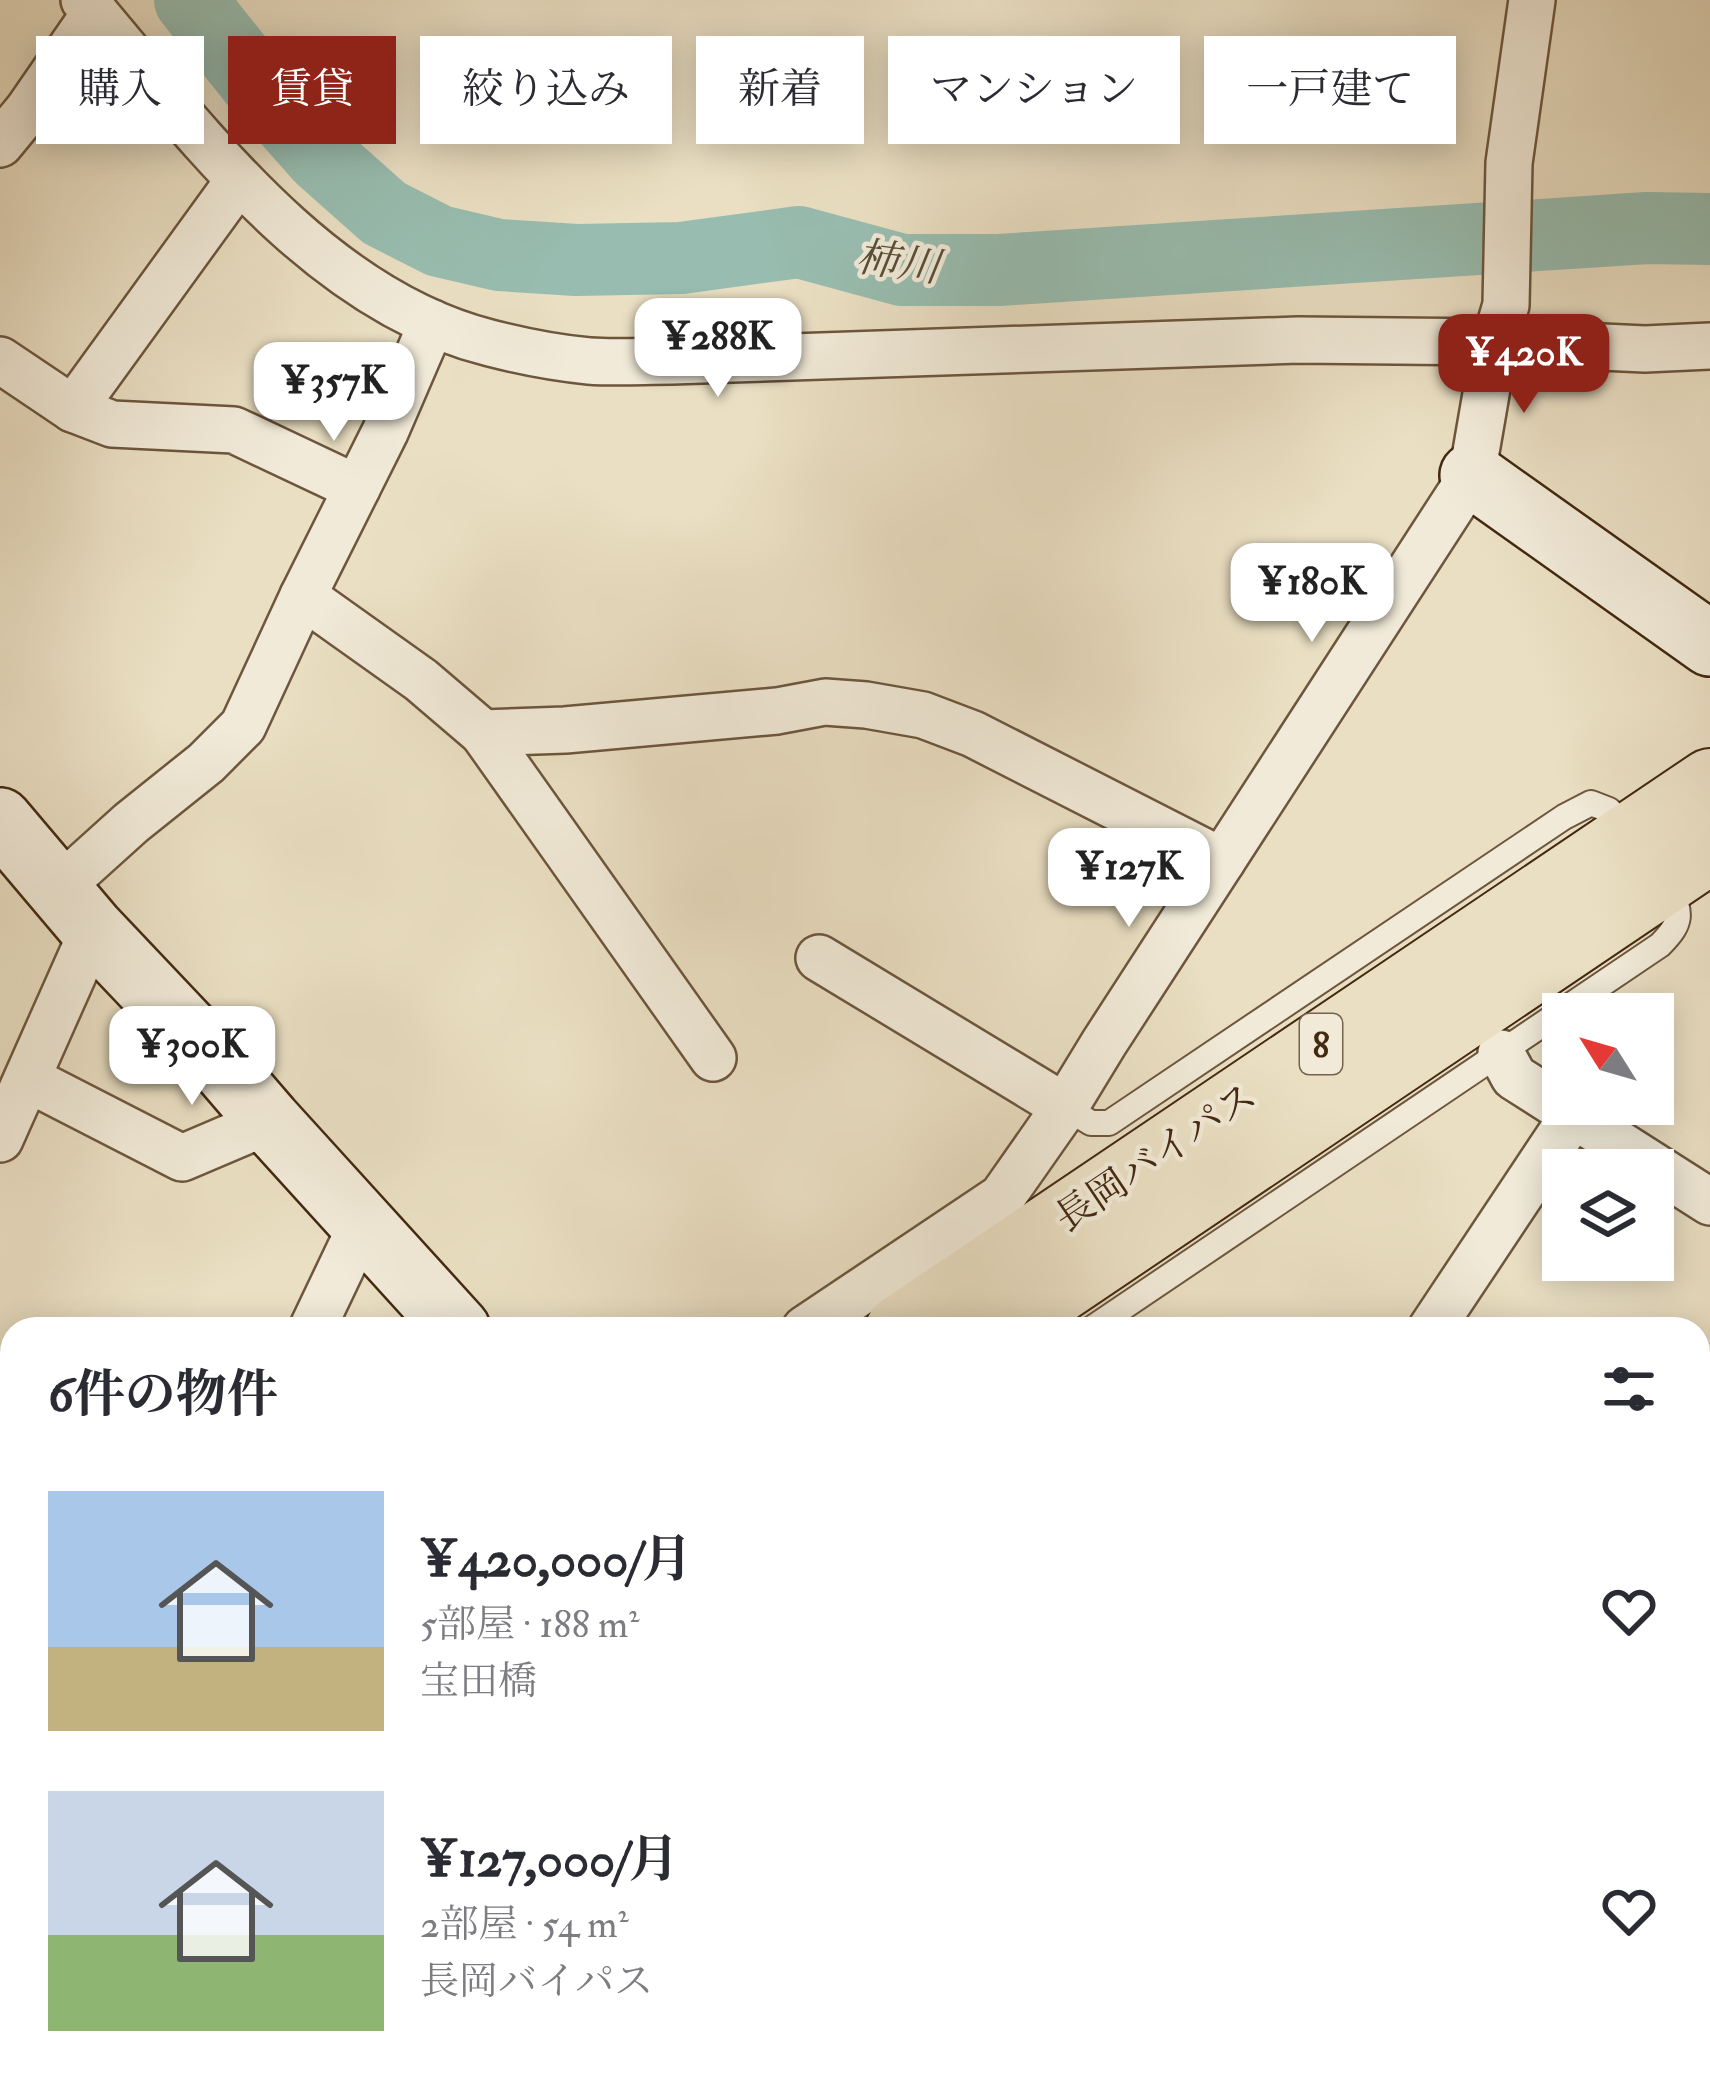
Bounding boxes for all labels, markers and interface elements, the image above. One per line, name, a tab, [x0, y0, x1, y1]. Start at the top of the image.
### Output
chip: 購入	[36, 36, 204, 144]
chip: 賃貸	[228, 36, 396, 144]
chip: 絞り込み	[420, 36, 672, 144]
chip: 新着	[696, 36, 864, 144]
chip: マンション	[888, 36, 1180, 144]
chip: 一戸建て	[1204, 36, 1456, 144]
water label: 柿川	[853, 231, 947, 295]
pin: ¥288K	[634, 298, 802, 400]
text: ¥288K	[662, 312, 774, 361]
pin: ¥420K	[1440, 314, 1608, 416]
text: ¥420K	[1465, 328, 1583, 377]
pin: ¥357K	[250, 342, 418, 444]
text: ¥357K	[281, 356, 387, 405]
pin: ¥180K	[1228, 543, 1396, 645]
text: ¥180K	[1258, 557, 1366, 606]
pin: ¥127K	[1045, 828, 1213, 930]
text: ¥127K	[1075, 842, 1183, 891]
north arrow	[1542, 993, 1674, 1125]
map controls	[1542, 993, 1674, 1281]
pin: ¥300K	[108, 1006, 276, 1108]
road number: 8	[1300, 1014, 1342, 1074]
text: ¥300K	[136, 1020, 248, 1069]
street label: 長岡バイパス	[1045, 1072, 1266, 1243]
button: layers	[1542, 1149, 1674, 1281]
icon: filters	[1596, 1356, 1662, 1422]
text: 6件の物件	[48, 1363, 278, 1427]
text: ¥420,000/月	[420, 1528, 693, 1592]
icon: home	[144, 1539, 288, 1683]
icon: heart	[1596, 1578, 1662, 1644]
text: 5部屋 · 188 m²	[420, 1600, 639, 1649]
text: 宝田橋	[420, 1657, 537, 1706]
text: ¥127,000/月	[420, 1828, 679, 1892]
icon: home	[144, 1839, 288, 1983]
icon: heart	[1596, 1878, 1662, 1944]
text: 2部屋 · 54 m²	[420, 1900, 628, 1949]
text: 長岡バイパス	[420, 1957, 653, 2006]

